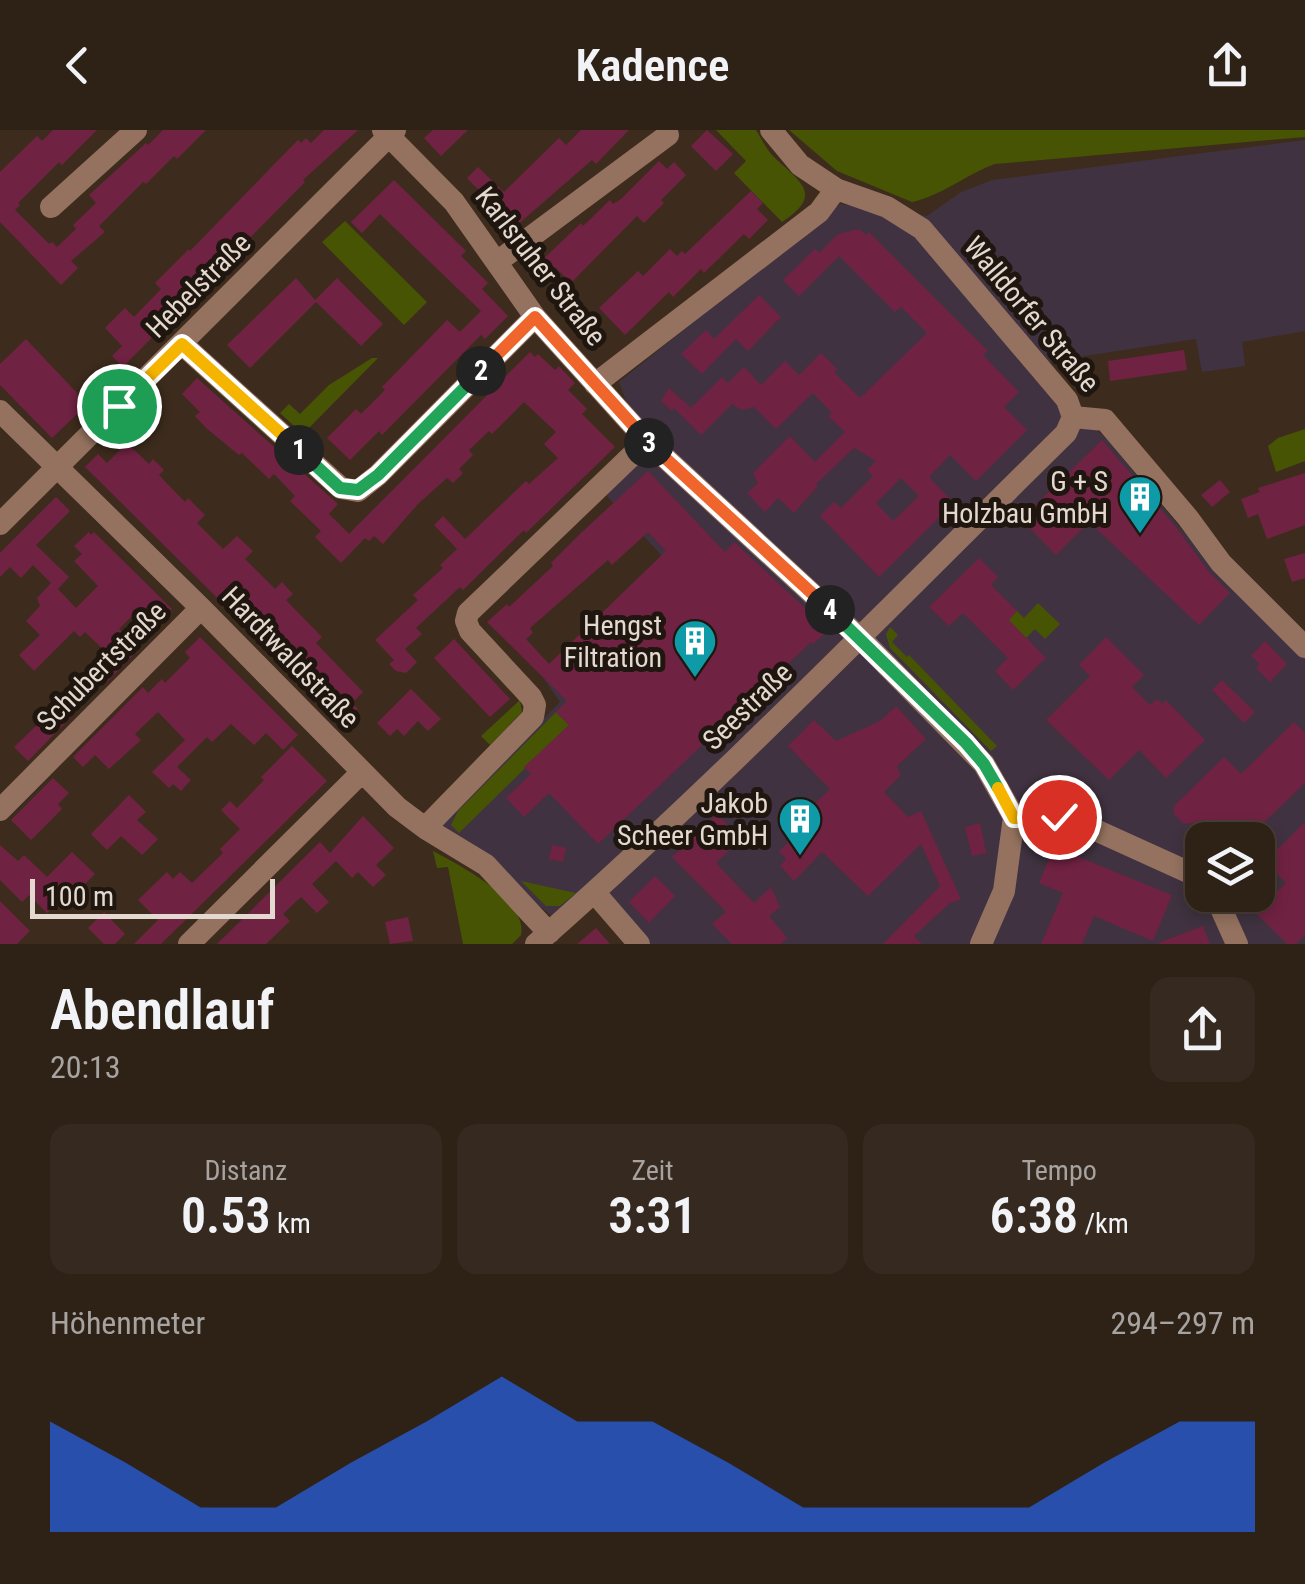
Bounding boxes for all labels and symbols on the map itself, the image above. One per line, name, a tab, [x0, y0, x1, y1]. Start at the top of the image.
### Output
street label: Karlsruher Straße	[468, 180, 613, 352]
street label: Hebelstraße	[139, 226, 257, 344]
street label: Walldorfer Straße	[957, 230, 1106, 399]
pin: 2	[456, 346, 506, 396]
pin	[77, 364, 162, 449]
pin: 3	[624, 418, 674, 468]
pin: 1	[274, 425, 324, 475]
place label: G + S Holzbau GmbH	[942, 465, 1108, 530]
building icon: G + S Holzbau GmbH	[1117, 474, 1163, 535]
street label: Hardtwaldstraße	[215, 580, 366, 735]
pin: 4	[805, 585, 855, 635]
street label: Schubertstraße	[30, 595, 173, 738]
place label: Hengst Filtration	[564, 609, 662, 674]
building icon: Hengst Filtration	[672, 618, 718, 679]
street label: Seestraße	[696, 656, 799, 757]
pin	[1017, 775, 1102, 860]
place label: Jakob Scheer GmbH	[617, 787, 768, 852]
building icon: Jakob Scheer GmbH	[777, 796, 823, 857]
scale bar	[30, 874, 275, 918]

